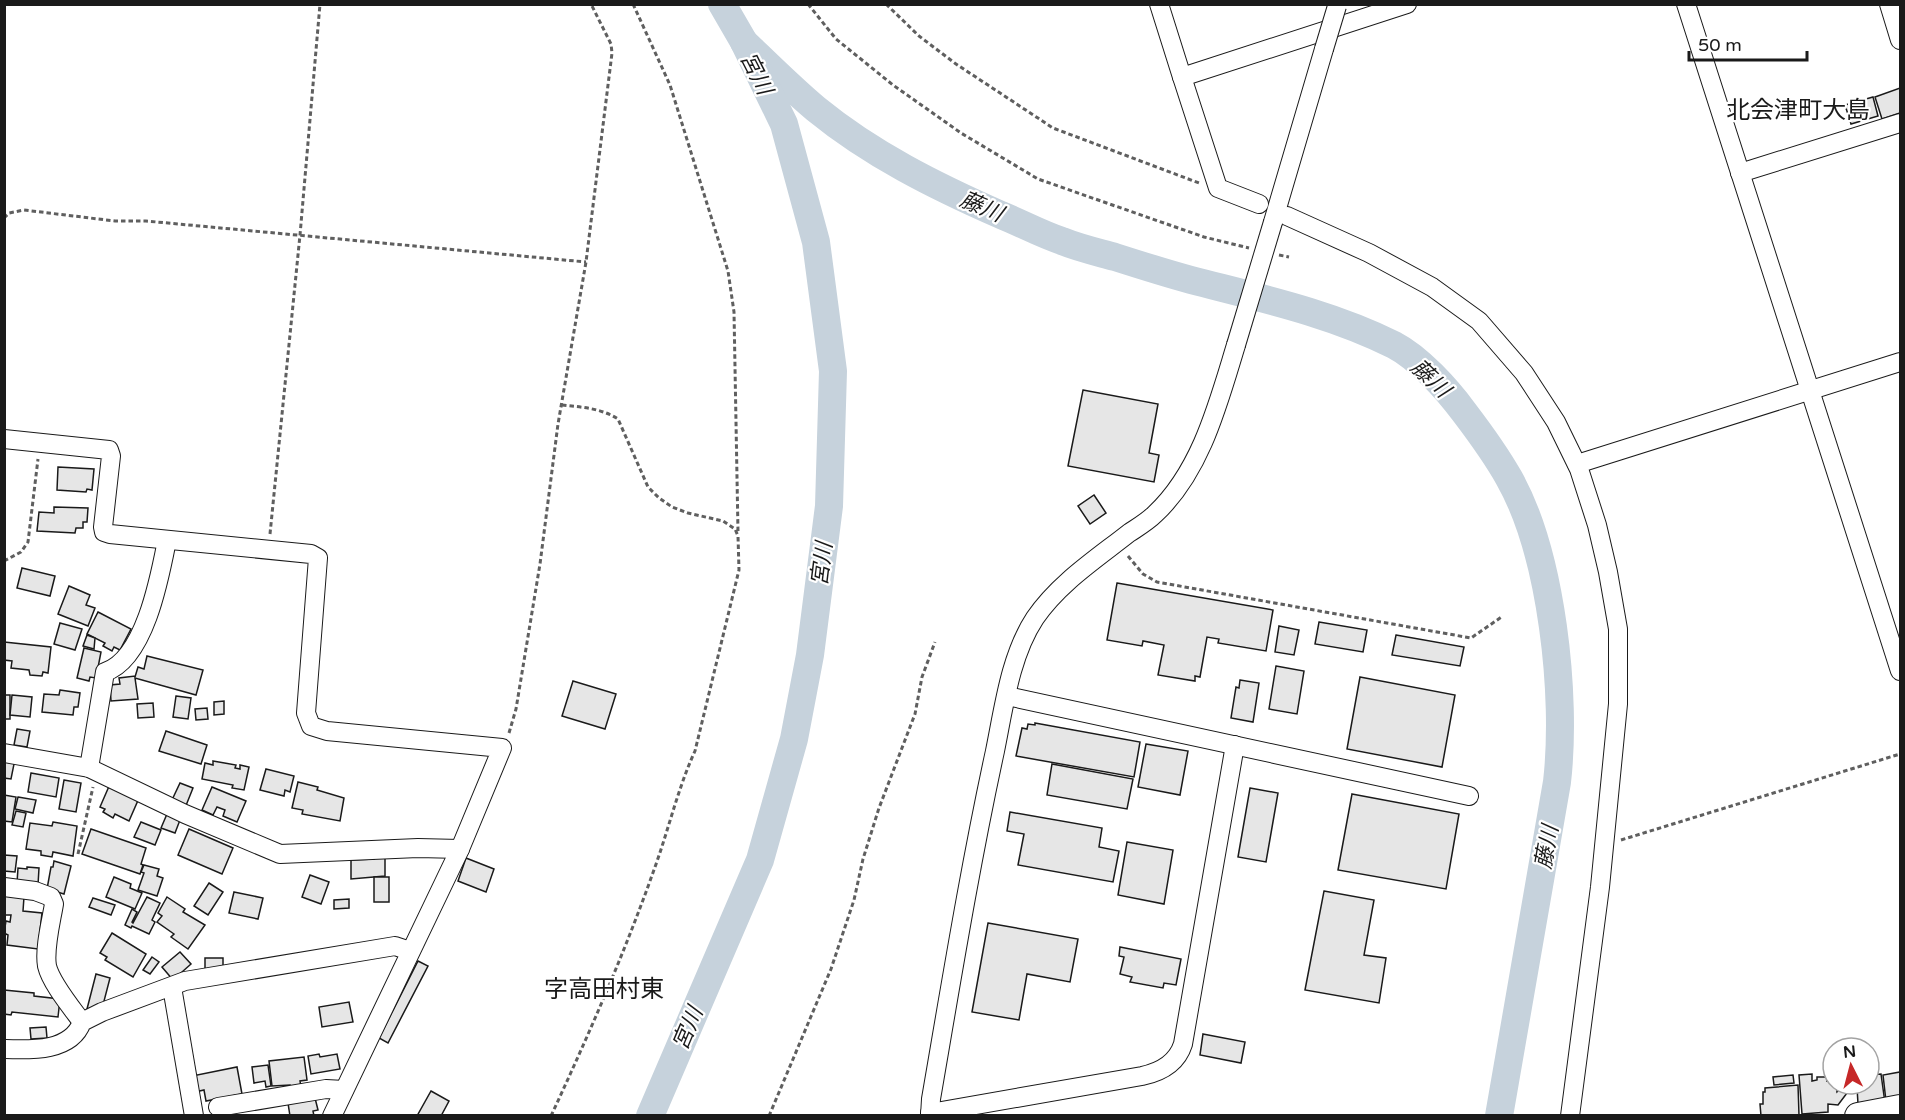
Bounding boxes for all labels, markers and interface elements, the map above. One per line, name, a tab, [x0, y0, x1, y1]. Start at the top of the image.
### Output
scale bar	[1689, 24, 1808, 62]
text: 50 m	[1698, 34, 1742, 56]
water label: 宮川	[735, 48, 779, 101]
district label: 北会津町大島	[1726, 96, 1870, 125]
water label: 藤川	[956, 186, 1009, 228]
water label: 藤川	[1405, 354, 1457, 405]
water label: 宮川	[806, 539, 838, 588]
water label: 藤川	[1530, 821, 1564, 871]
district label: 字高田村東	[544, 975, 664, 1004]
water label: 宮川	[667, 1001, 709, 1054]
north arrow	[1821, 1036, 1881, 1096]
text: N	[1842, 1041, 1857, 1063]

